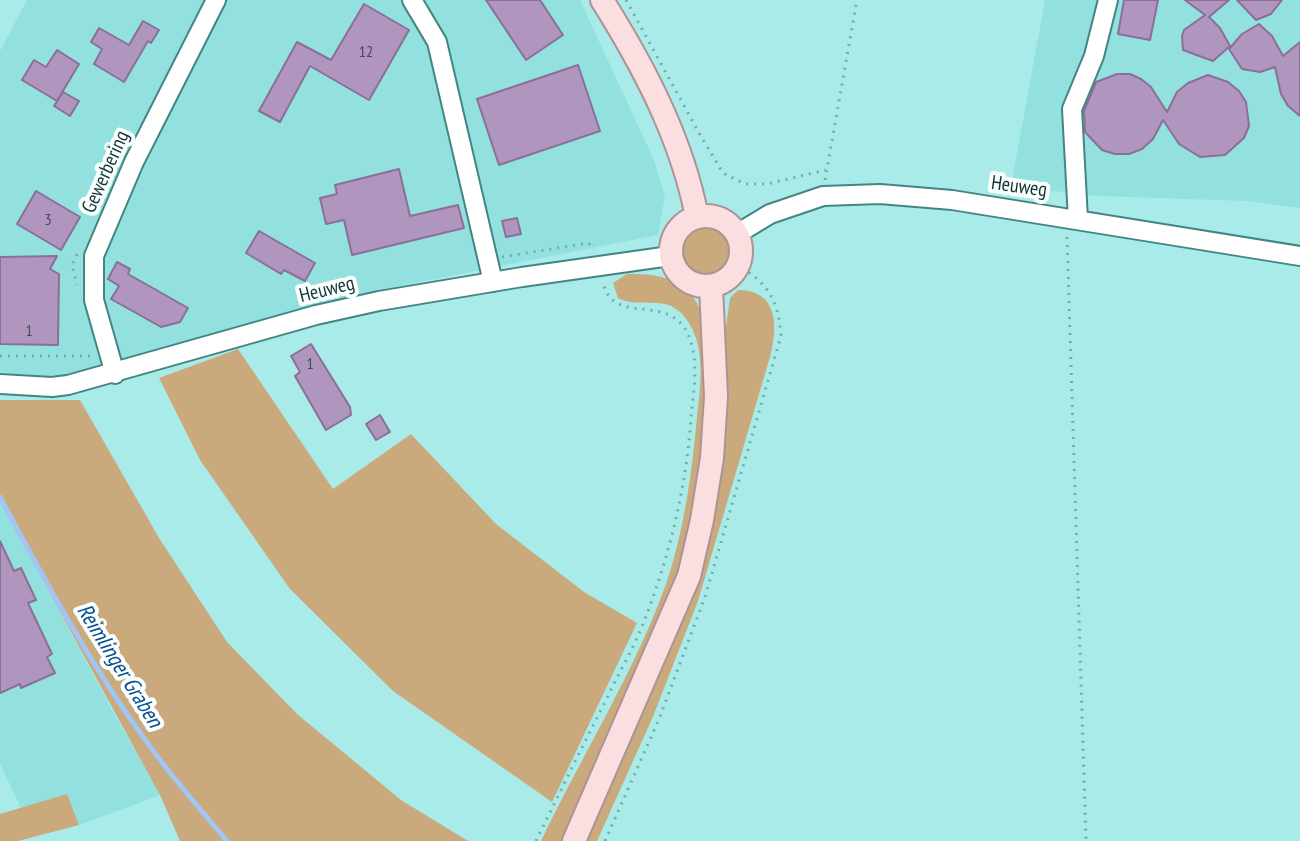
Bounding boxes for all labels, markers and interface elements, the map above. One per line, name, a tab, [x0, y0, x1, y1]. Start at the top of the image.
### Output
house number: 12	[359, 42, 373, 62]
street label: Gewerbering	[77, 127, 135, 217]
street label: Heuweg	[990, 171, 1048, 203]
house number: 3	[44, 210, 52, 230]
street label: Heuweg	[297, 272, 357, 308]
house number: 1	[25, 321, 33, 341]
house number: 1	[306, 354, 314, 374]
water label: Reimlinger Graben	[71, 599, 167, 733]

